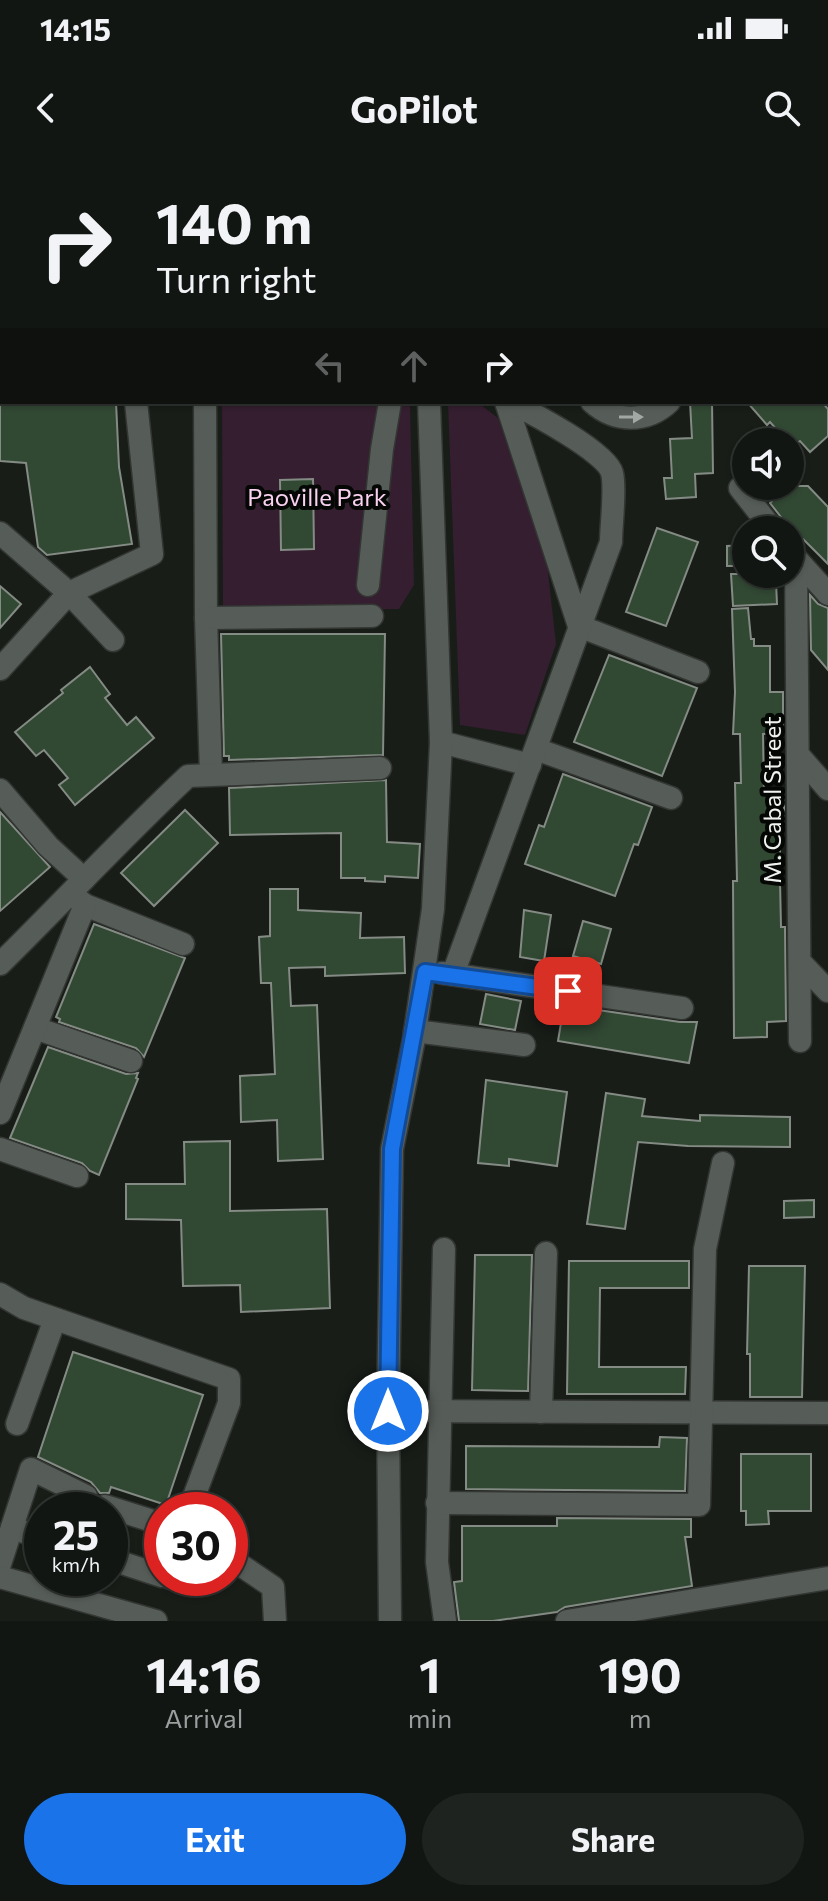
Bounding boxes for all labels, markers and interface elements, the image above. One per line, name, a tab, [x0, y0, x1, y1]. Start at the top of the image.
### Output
text: 14:15	[40, 10, 111, 47]
icon: back	[24, 86, 68, 130]
text: GoPilot	[350, 86, 478, 130]
icon: search	[760, 86, 804, 130]
text: 140 m	[156, 187, 312, 256]
icon: right	[24, 192, 128, 296]
text: Turn right	[156, 256, 317, 300]
icon: left	[308, 344, 352, 388]
icon: ahead	[392, 344, 436, 388]
icon: right	[476, 344, 520, 388]
one-way arrow	[619, 411, 644, 423]
map controls	[732, 428, 804, 588]
button: sound	[732, 428, 804, 500]
park label: Paoville Park	[247, 482, 387, 511]
button: search	[732, 516, 804, 588]
street label: M. Cabal Street	[757, 716, 786, 884]
pin	[534, 957, 602, 1025]
icon: arrive	[546, 969, 590, 1013]
position arrow	[346, 1369, 430, 1453]
speed limit sign: 30	[144, 1492, 248, 1596]
text: 25	[53, 1509, 99, 1558]
text: km/h	[52, 1552, 100, 1576]
text: 14:16	[146, 1644, 262, 1703]
text: 1	[419, 1644, 441, 1703]
text: 190	[598, 1644, 682, 1703]
text: Arrival	[165, 1702, 243, 1733]
text: min	[408, 1702, 452, 1733]
text: m	[629, 1702, 651, 1733]
button: Exit	[24, 1793, 406, 1885]
button: Share	[422, 1793, 804, 1885]

